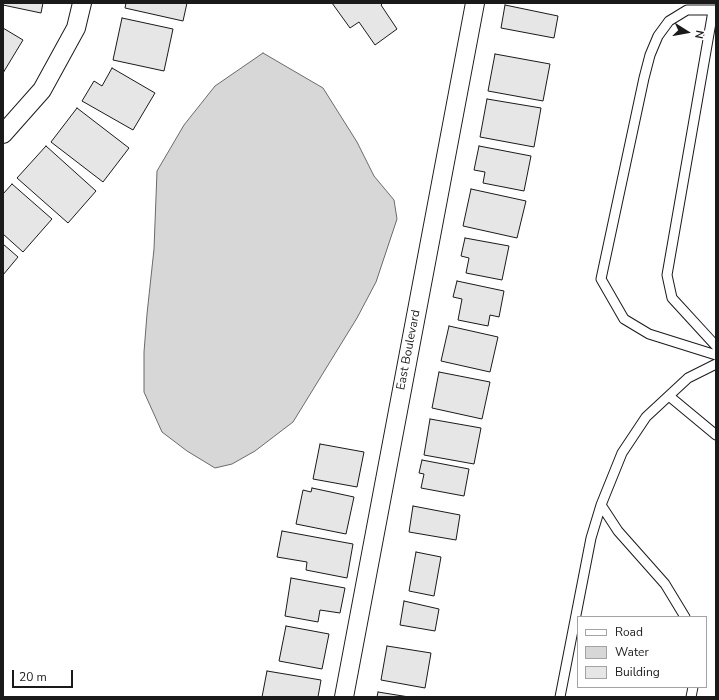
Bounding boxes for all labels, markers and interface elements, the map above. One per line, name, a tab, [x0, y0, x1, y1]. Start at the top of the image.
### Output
north arrow	[667, 12, 707, 52]
text: N	[691, 29, 707, 40]
street label: East Boulevard	[394, 309, 424, 391]
legend	[577, 616, 707, 688]
text: Road	[615, 624, 643, 640]
text: Water	[615, 644, 649, 660]
scale bar	[14, 662, 75, 688]
text: Building	[615, 664, 660, 680]
text: 20 m	[19, 669, 47, 685]

